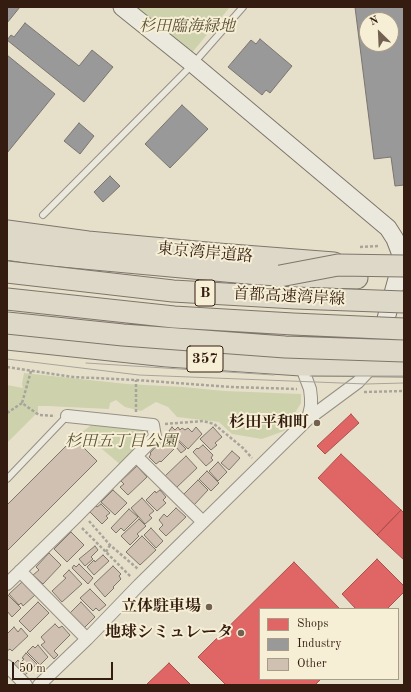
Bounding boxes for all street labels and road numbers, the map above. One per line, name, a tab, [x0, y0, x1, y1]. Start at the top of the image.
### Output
street label: 東京湾岸道路	[156, 239, 254, 267]
road number: B	[195, 280, 215, 306]
street label: 首都高速湾岸線	[233, 284, 345, 310]
road number: 357	[187, 346, 223, 372]

